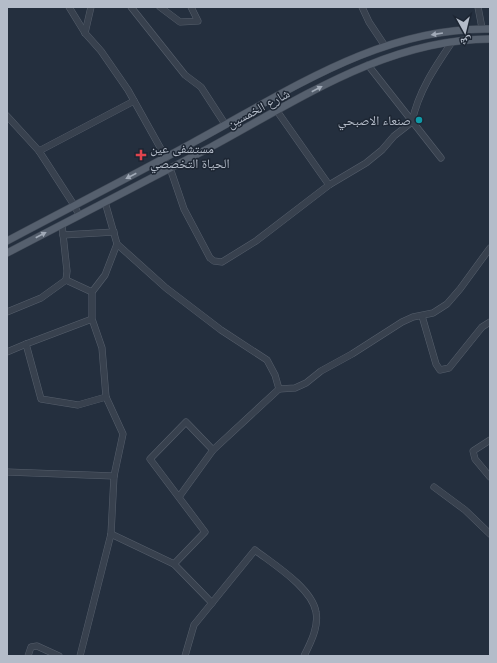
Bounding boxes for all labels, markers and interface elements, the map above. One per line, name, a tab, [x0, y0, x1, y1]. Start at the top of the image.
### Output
north arrow	[445, 12, 485, 52]
one-way arrow	[431, 31, 443, 37]
text: ش	[459, 33, 473, 49]
street label: شارع الخمسين	[224, 86, 293, 133]
one-way arrow	[311, 86, 323, 93]
place label: صنعاء الاصبحي	[338, 113, 411, 131]
marker: صنعاء الاصبحي	[414, 115, 424, 125]
place label: مستشفى عين الحياة التخصصي	[150, 141, 230, 174]
marker: مستشفى عين الحياة التخصصي	[135, 149, 147, 161]
one-way arrow	[125, 173, 136, 179]
one-way arrow	[36, 232, 47, 238]

